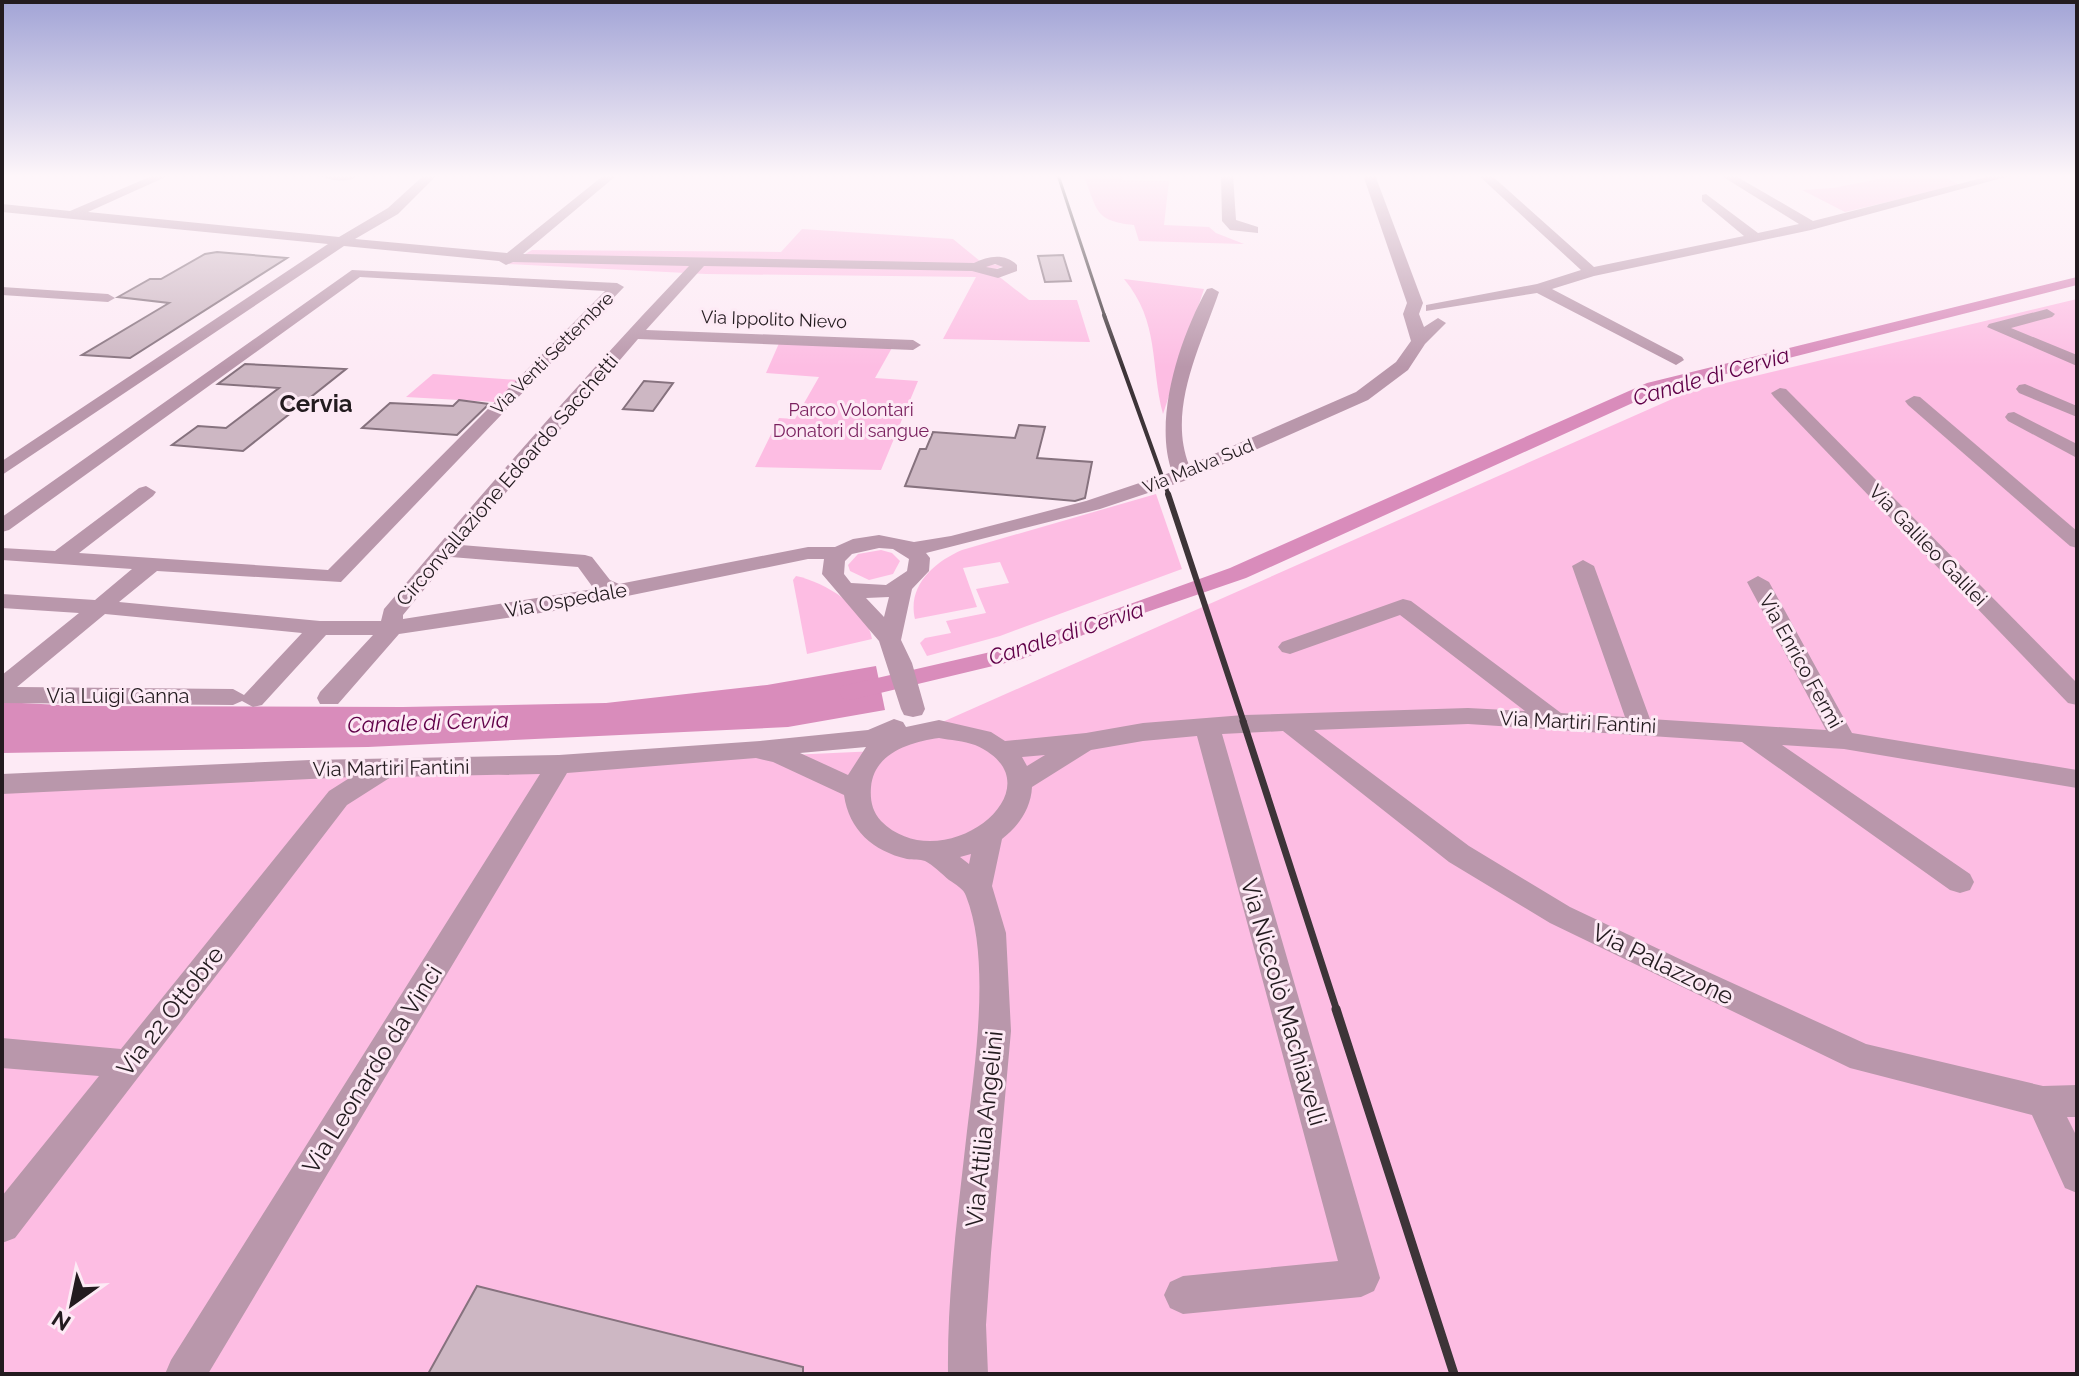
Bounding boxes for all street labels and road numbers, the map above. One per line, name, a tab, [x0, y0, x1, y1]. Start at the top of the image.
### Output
street label: Via Venti Settembre	[486, 287, 618, 419]
street label: Via Ippolito Nievo	[701, 306, 848, 332]
street label: Circonvallazione Edoardo Sacchetti	[391, 349, 623, 611]
street label: Via Malva Sud	[1140, 434, 1256, 498]
street label: Via Galileo Galilei	[1864, 479, 1992, 611]
street label: Via Ospedale	[503, 577, 629, 623]
street label: Via Enrico Fermi	[1754, 590, 1848, 732]
street label: Via Luigi Ganna	[46, 684, 190, 708]
street label: Via Martiri Fantini	[1499, 706, 1657, 738]
street label: Via Martiri Fantini	[312, 755, 470, 781]
street label: Via Niccolò Machiavelli	[1235, 875, 1333, 1129]
street label: Via Palazzone	[1587, 917, 1739, 1011]
street label: Via 22 Ottobre	[110, 940, 230, 1082]
street label: Via Leonardo da Vinci	[296, 959, 448, 1179]
street label: Via Attilia Angelini	[959, 1029, 1009, 1229]

